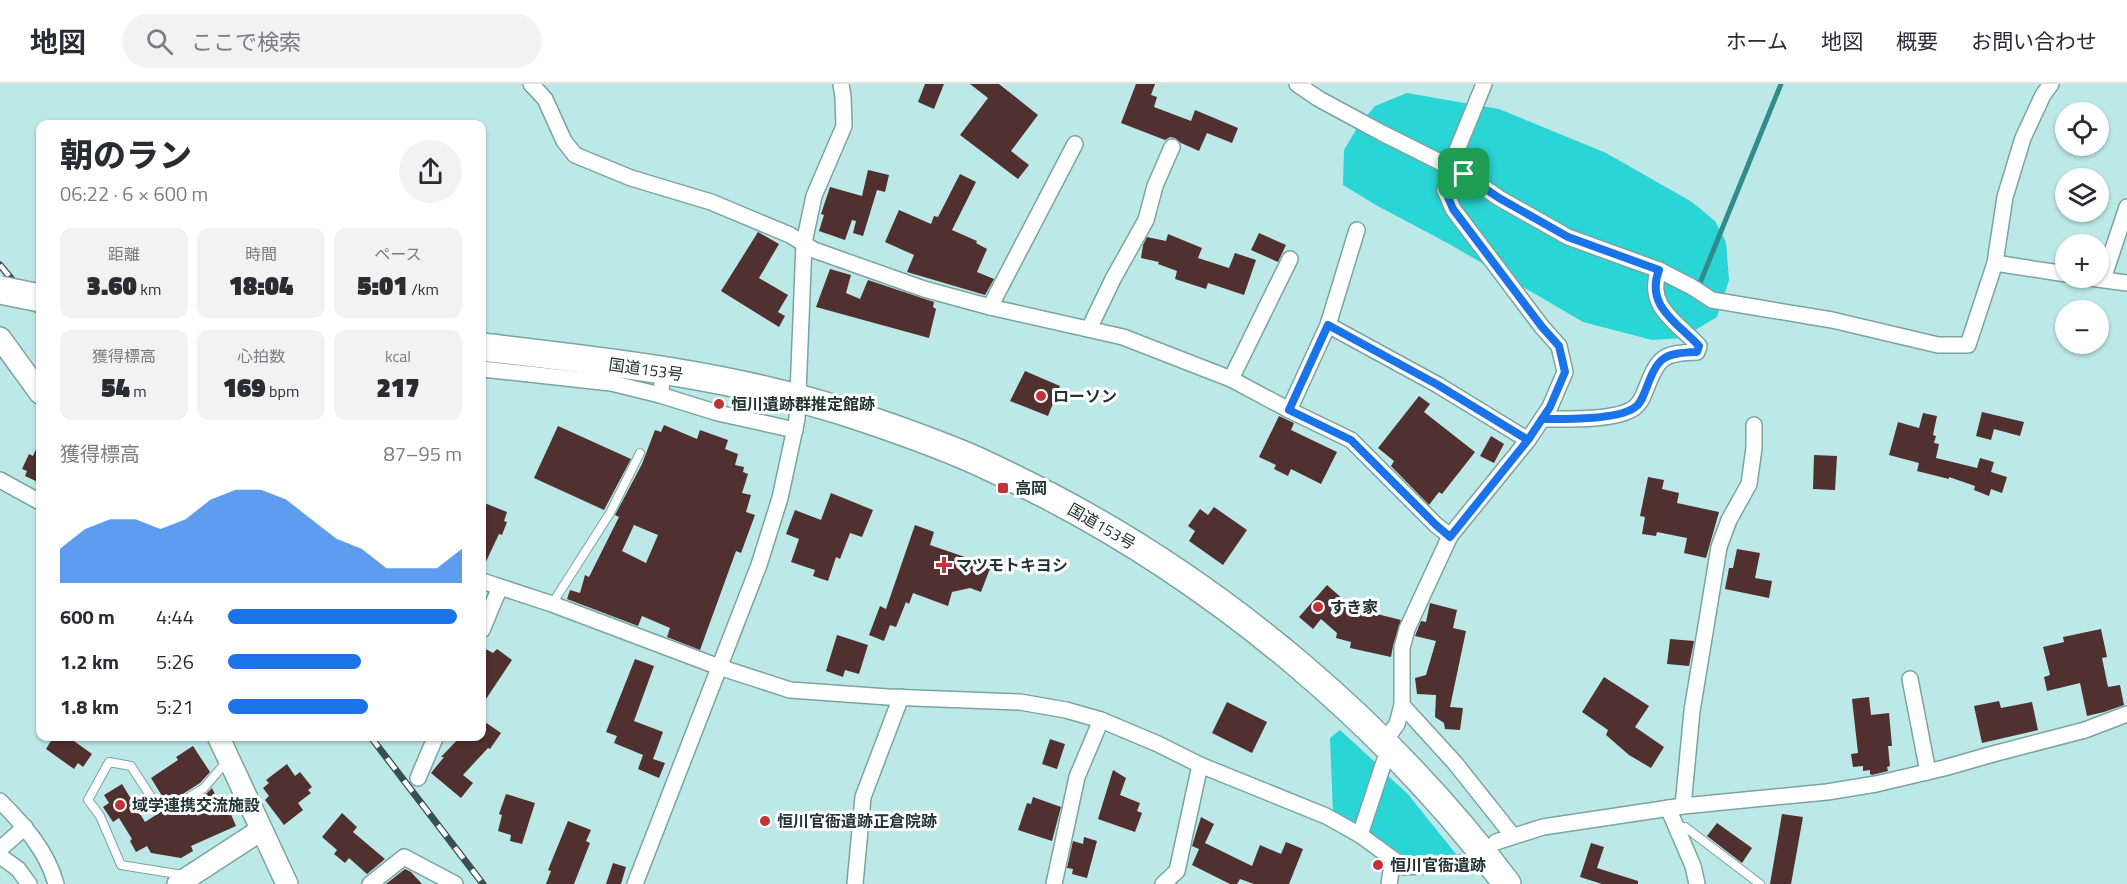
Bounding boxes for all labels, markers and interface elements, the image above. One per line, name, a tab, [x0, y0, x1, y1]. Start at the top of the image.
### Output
search box	[122, 14, 542, 68]
text: 地図	[30, 20, 86, 63]
icon: search	[143, 25, 176, 58]
text: ここで検索	[191, 25, 301, 59]
text: ホーム	[1726, 25, 1788, 57]
text: 地図	[1821, 25, 1863, 57]
text: 概要	[1896, 25, 1938, 57]
text: お問い合わせ	[1971, 25, 2097, 57]
map controls	[2055, 102, 2109, 354]
button: locate	[2055, 102, 2109, 156]
text: 朝のラン	[60, 130, 192, 180]
button: share	[399, 140, 462, 203]
pin	[1438, 148, 1489, 199]
icon: arrive	[1447, 157, 1480, 190]
button: layers	[2055, 168, 2109, 222]
text: 06:22 · 6 × 600 m	[60, 178, 208, 209]
button: +	[2055, 234, 2109, 288]
text: 距離	[108, 242, 140, 266]
text: 時間	[245, 242, 277, 266]
text: ペース	[374, 242, 422, 266]
text: 3.60	[87, 266, 137, 305]
text: 18:04	[229, 266, 293, 305]
text: 5:01	[357, 266, 408, 305]
text: km	[137, 277, 161, 301]
text: /km	[408, 277, 439, 301]
button: −	[2055, 300, 2109, 354]
text: 獲得標高	[92, 344, 156, 368]
text: 心拍数	[237, 344, 285, 368]
text: kcal	[385, 344, 411, 368]
street label: 国道153号	[607, 352, 685, 386]
text: 54	[101, 368, 130, 407]
text: 169	[223, 368, 266, 407]
text: 217	[377, 368, 419, 407]
text: m	[130, 379, 147, 403]
text: bpm	[266, 379, 299, 403]
place label: ローソン	[1053, 384, 1117, 408]
marker: ローソン	[1034, 389, 1048, 403]
place label: 恒川遺跡群推定館跡	[731, 392, 875, 416]
marker: 恒川遺跡群推定館跡	[712, 397, 726, 411]
text: 獲得標高	[60, 438, 140, 469]
text: 87–95 m	[383, 438, 462, 469]
place label: 高岡	[1015, 476, 1047, 500]
marker: 高岡	[996, 481, 1010, 495]
street label: 国道153号	[1064, 497, 1140, 555]
place label: マツモトキヨシ	[956, 553, 1068, 577]
marker: マツモトキヨシ	[937, 558, 951, 572]
place label: すき家	[1330, 595, 1378, 619]
marker: すき家	[1311, 600, 1325, 614]
text: 600 m	[60, 601, 115, 632]
text: 4:44	[156, 601, 194, 632]
text: 1.2 km	[60, 646, 119, 677]
text: 5:26	[156, 646, 194, 677]
text: 1.8 km	[60, 691, 119, 722]
text: 5:21	[156, 691, 194, 722]
place label: 域学連携交流施設	[132, 793, 260, 817]
marker: 域学連携交流施設	[113, 798, 127, 812]
place label: 恒川官衙遺跡正倉院跡	[777, 809, 937, 833]
marker: 恒川官衙遺跡正倉院跡	[758, 814, 772, 828]
place label: 恒川官衙遺跡	[1390, 853, 1486, 877]
marker: 恒川官衙遺跡	[1371, 858, 1385, 872]

